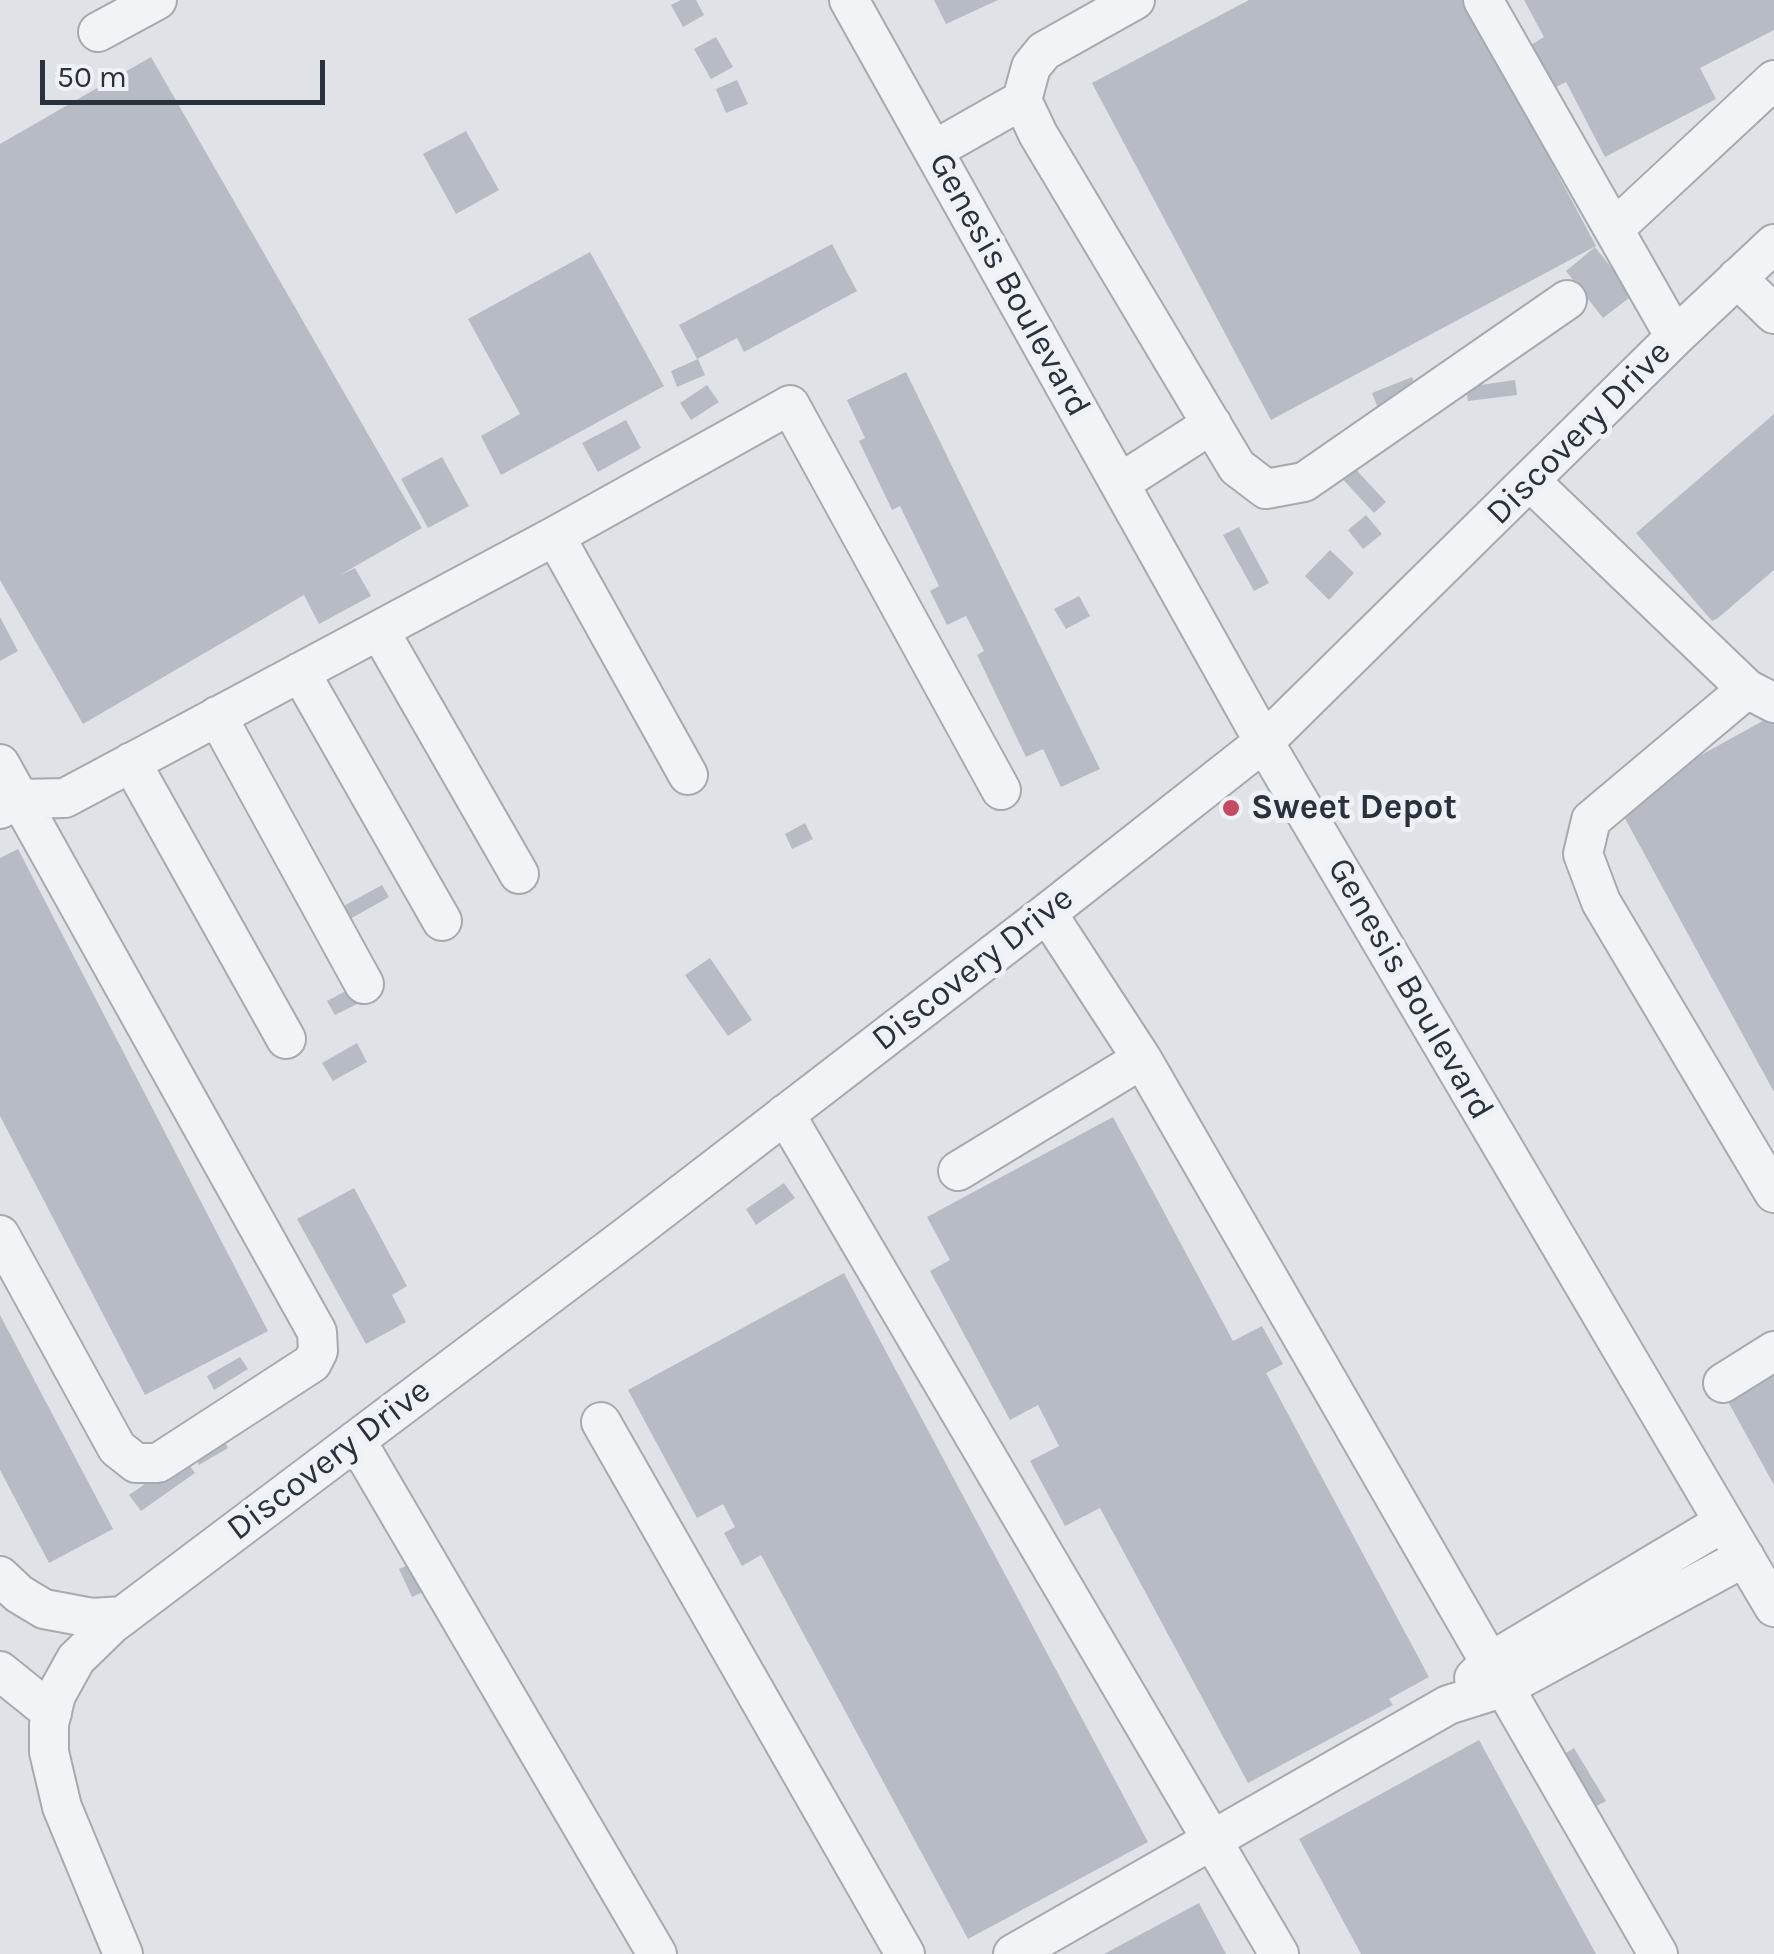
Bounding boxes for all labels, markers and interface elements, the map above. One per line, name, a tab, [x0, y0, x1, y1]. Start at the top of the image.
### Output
scale bar	[45, 40, 330, 102]
text: 50 m	[57, 59, 127, 95]
street label: Genesis Boulevard	[919, 146, 1099, 424]
street label: Discovery Drive	[1478, 332, 1680, 534]
place label: Sweet Depot	[1251, 787, 1457, 829]
marker: Sweet Depot	[1220, 797, 1242, 819]
street label: Genesis Boulevard	[1318, 851, 1502, 1127]
street label: Discovery Drive	[864, 877, 1082, 1061]
street label: Discovery Drive	[219, 1370, 439, 1550]

